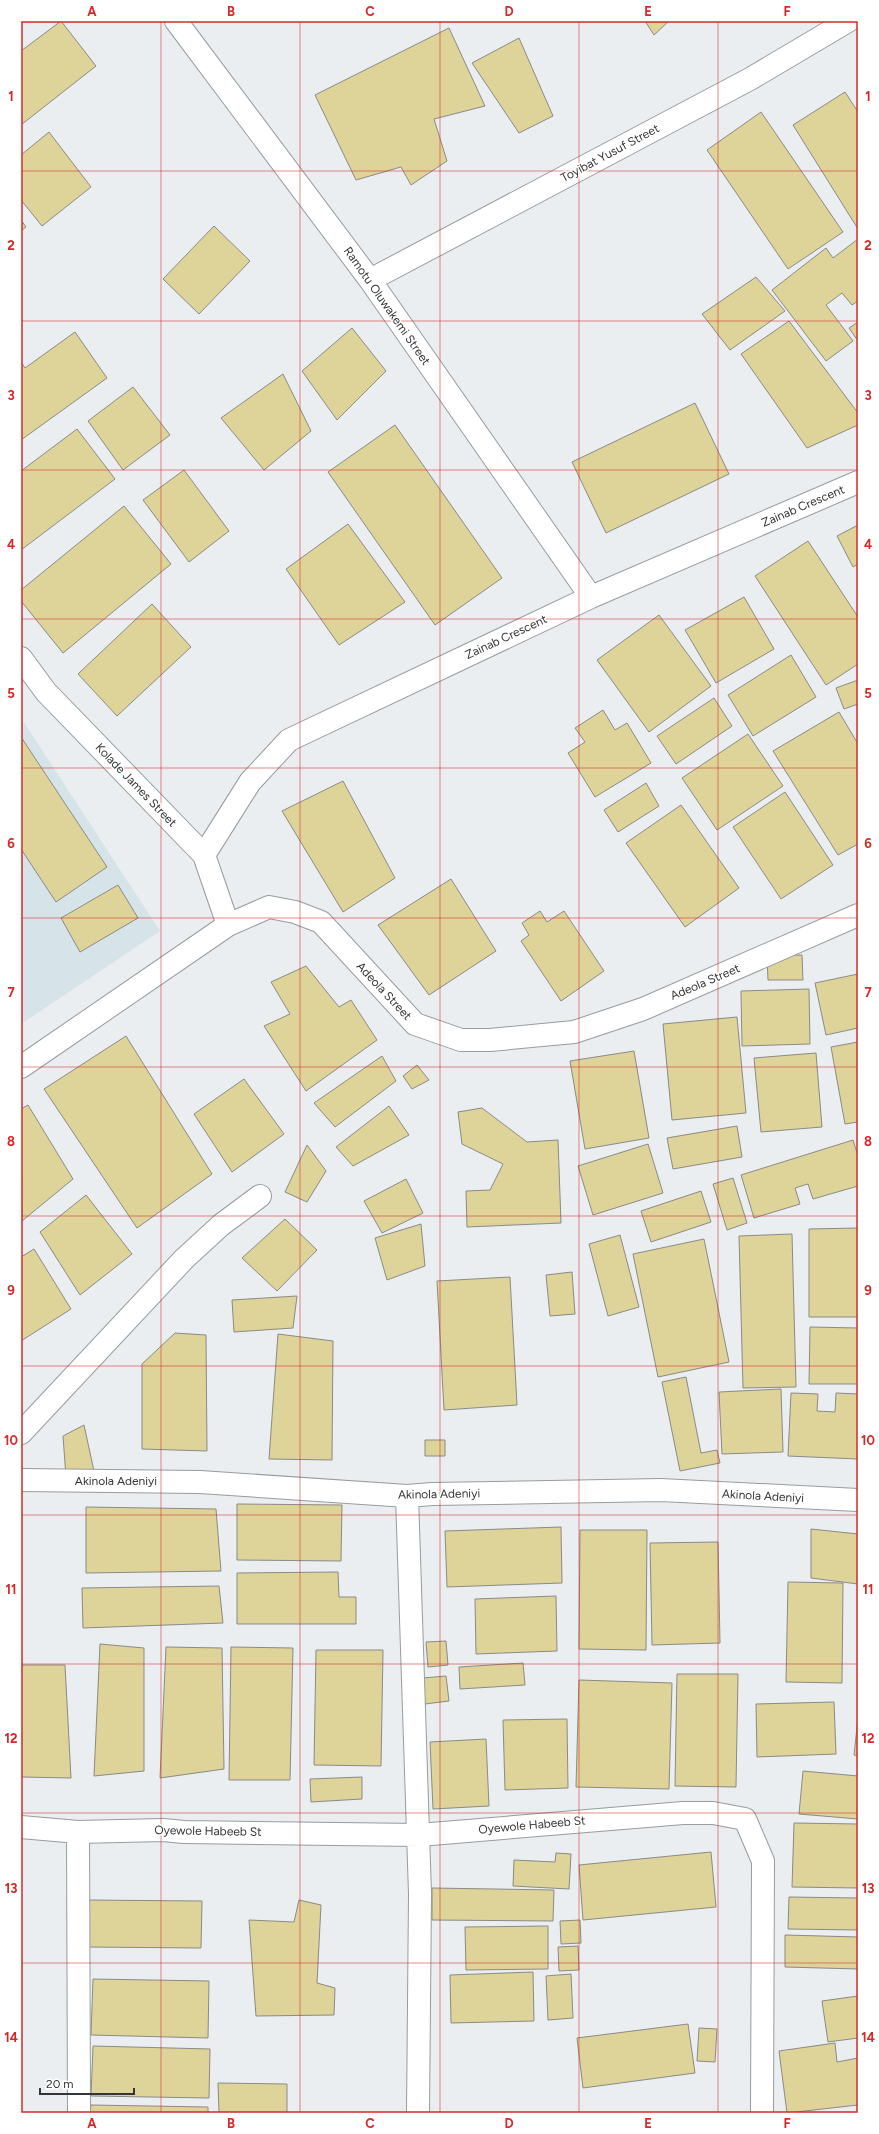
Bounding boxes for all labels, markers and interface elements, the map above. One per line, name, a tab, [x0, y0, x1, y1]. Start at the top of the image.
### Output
text: A	[87, 4, 97, 19]
text: B	[227, 4, 235, 19]
text: C	[365, 4, 375, 19]
text: D	[504, 4, 514, 19]
text: E	[644, 4, 652, 19]
text: F	[783, 4, 791, 19]
text: 1	[8, 89, 14, 104]
text: 1	[865, 89, 871, 104]
street label: Toyibat Yusuf Street	[558, 121, 662, 185]
text: 2	[7, 238, 15, 253]
text: 2	[864, 238, 872, 253]
street label: Ramotu Oluwakemi Street	[341, 244, 433, 368]
text: 3	[7, 388, 15, 403]
text: 3	[864, 388, 872, 403]
street label: Zainab Crescent	[760, 482, 847, 530]
text: 4	[7, 537, 15, 552]
text: 4	[864, 537, 872, 552]
street label: Zainab Crescent	[463, 612, 549, 662]
text: 5	[7, 686, 15, 701]
text: 5	[864, 686, 872, 701]
street label: Kolade James Street	[93, 740, 180, 830]
text: 6	[7, 836, 15, 851]
text: 6	[864, 836, 872, 851]
street label: Adeola Street	[354, 959, 415, 1023]
street label: Adeola Street	[668, 961, 742, 1003]
text: 7	[7, 985, 15, 1000]
text: 7	[864, 985, 872, 1000]
text: 8	[7, 1134, 15, 1149]
text: 8	[864, 1134, 872, 1149]
text: 9	[7, 1283, 15, 1298]
text: 9	[864, 1283, 872, 1298]
text: 10	[4, 1433, 18, 1448]
text: 10	[861, 1433, 875, 1448]
street label: Akinola Adeniyi	[75, 1474, 157, 1488]
street label: Akinola Adeniyi	[398, 1486, 480, 1502]
street label: Akinola Adeniyi	[722, 1487, 804, 1505]
text: 11	[6, 1582, 16, 1597]
text: 11	[863, 1582, 873, 1597]
text: 12	[4, 1731, 18, 1746]
text: 12	[861, 1731, 875, 1746]
street label: Oyewole Habeeb St	[478, 1813, 587, 1837]
street label: Oyewole Habeeb St	[154, 1823, 262, 1839]
text: 13	[5, 1881, 17, 1896]
text: 13	[862, 1881, 874, 1896]
text: 14	[4, 2030, 18, 2045]
text: 14	[861, 2030, 875, 2045]
scale bar	[40, 2070, 134, 2096]
text: 20 m	[46, 2077, 74, 2091]
text: A	[87, 2116, 97, 2131]
text: B	[227, 2116, 235, 2131]
text: C	[365, 2116, 375, 2131]
text: D	[504, 2116, 514, 2131]
text: E	[644, 2116, 652, 2131]
text: F	[783, 2116, 791, 2131]

